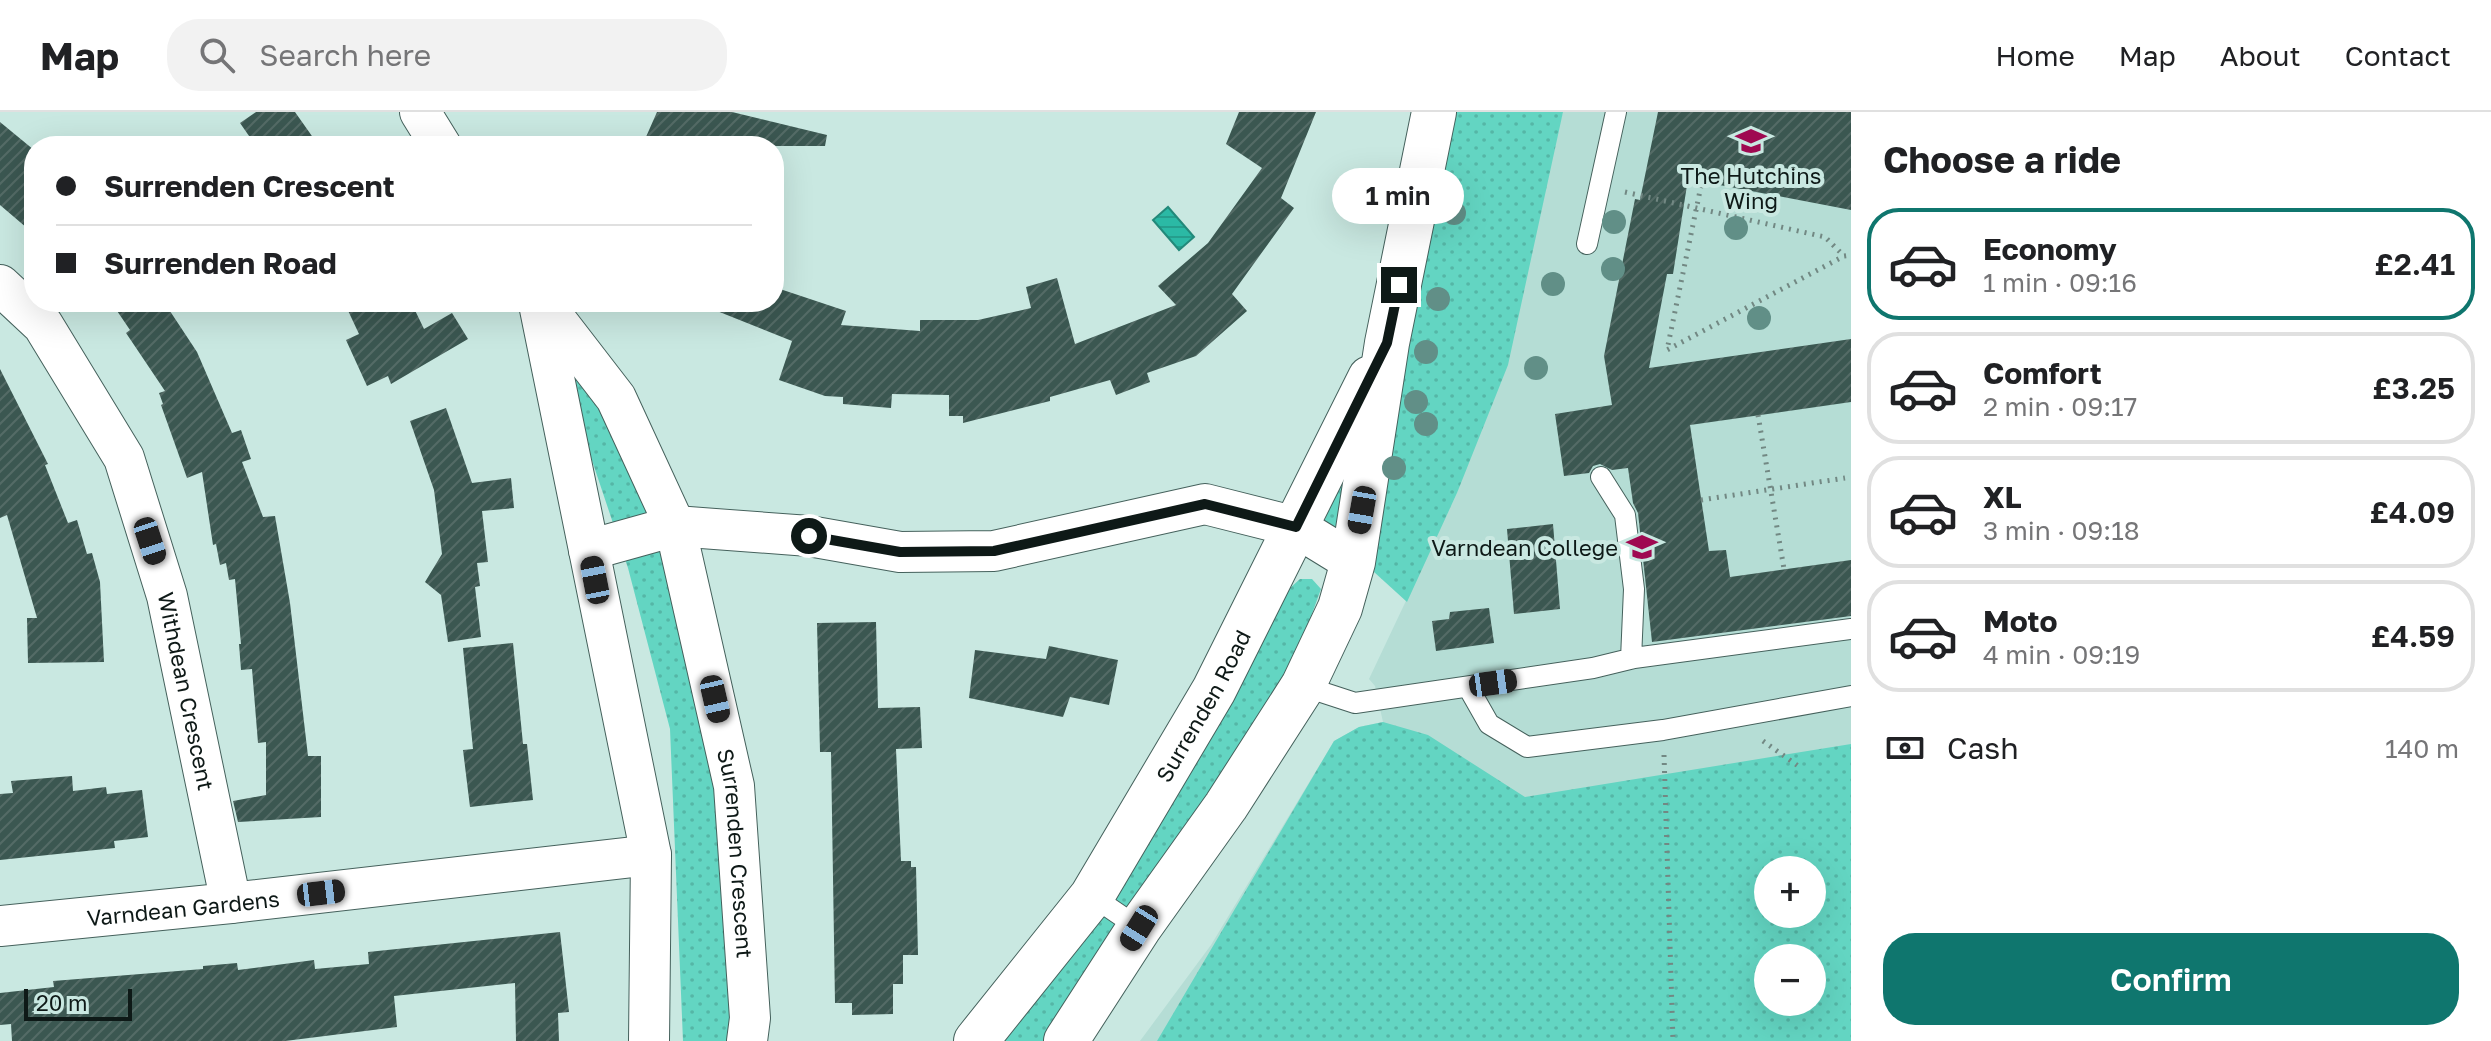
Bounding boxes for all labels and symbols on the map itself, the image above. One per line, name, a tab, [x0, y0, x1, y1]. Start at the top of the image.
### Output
school or university icon: The Hutchins Wing	[1734, 124, 1768, 158]
place label: The Hutchins Wing	[1681, 162, 1821, 214]
callout: 1 min	[1333, 169, 1465, 225]
route end	[1381, 267, 1417, 303]
car	[1346, 484, 1378, 536]
car	[131, 514, 169, 568]
route start	[791, 518, 827, 554]
school or university icon: Varndean College	[1625, 530, 1659, 564]
place label: Varndean College	[1431, 534, 1618, 561]
car	[579, 554, 611, 606]
street label: Withdean Crescent	[153, 589, 221, 793]
street label: Surrenden Road	[1149, 625, 1256, 786]
car	[1468, 668, 1518, 698]
car	[698, 673, 732, 725]
street label: Surrenden Crescent	[712, 746, 759, 959]
car	[296, 878, 346, 908]
street label: Varndean Gardens	[85, 884, 281, 931]
car	[1116, 901, 1162, 955]
scale bar	[24, 985, 132, 1021]

